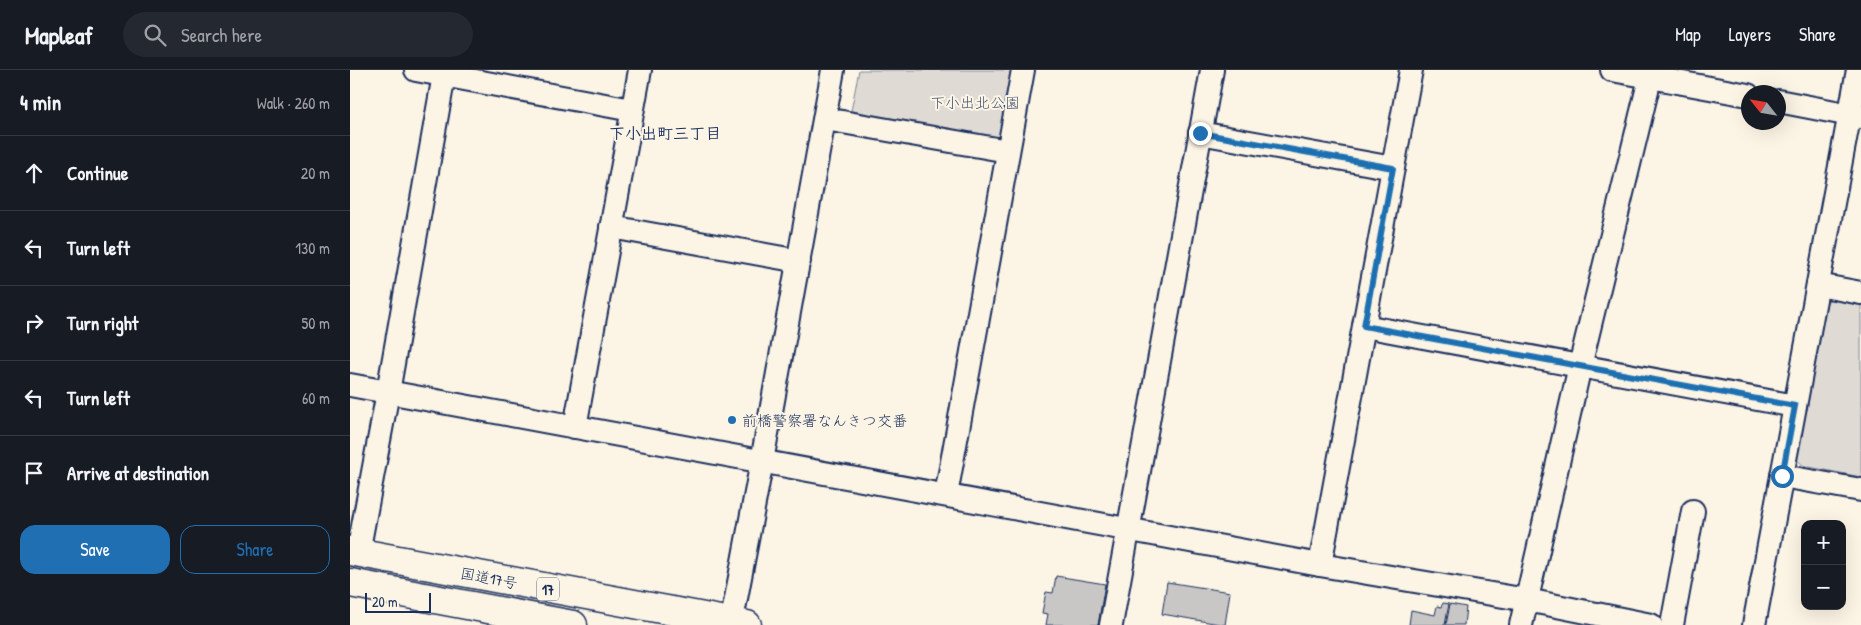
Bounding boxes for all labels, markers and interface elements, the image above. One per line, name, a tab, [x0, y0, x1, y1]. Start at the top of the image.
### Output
search box	[123, 12, 473, 57]
text: Mapleaf	[25, 19, 93, 51]
icon: search	[141, 21, 169, 49]
text: Search here	[181, 22, 262, 48]
text: Map	[1675, 22, 1701, 47]
text: Layers	[1729, 22, 1771, 47]
text: Share	[1799, 22, 1836, 47]
north arrow	[1741, 85, 1786, 130]
text: 4 min	[20, 88, 61, 117]
text: Walk · 260 m	[257, 92, 330, 114]
park label: 下小出北公園	[930, 92, 1020, 113]
district label: 下小出町三丁目	[609, 122, 721, 144]
route end	[1189, 122, 1212, 145]
icon: ahead	[20, 159, 48, 187]
text: Continue	[67, 160, 128, 186]
text: 20 m	[301, 162, 330, 184]
icon: left	[20, 234, 48, 262]
text: Turn left	[67, 235, 130, 261]
text: 130 m	[295, 237, 330, 259]
icon: right	[20, 309, 48, 337]
text: Turn right	[67, 310, 138, 336]
text: 50 m	[302, 312, 330, 334]
icon: left	[20, 384, 48, 412]
text: Turn left	[67, 385, 130, 411]
text: 60 m	[302, 387, 330, 409]
place label: 前橋警察署なんきつ交番	[742, 410, 907, 431]
marker: 前橋警察署なんきつ交番	[726, 414, 738, 426]
icon: arrive	[20, 459, 48, 487]
text: Arrive at destination	[67, 460, 209, 486]
route start	[1771, 465, 1794, 488]
map controls	[1801, 520, 1846, 610]
button: +	[1801, 520, 1846, 565]
button: Save	[20, 525, 170, 574]
button: Share	[180, 525, 330, 574]
street label: 国道17号	[459, 562, 519, 594]
button: −	[1801, 565, 1846, 610]
road number: 17	[537, 578, 559, 600]
scale bar	[365, 590, 431, 613]
text: 20 m	[372, 592, 398, 611]

